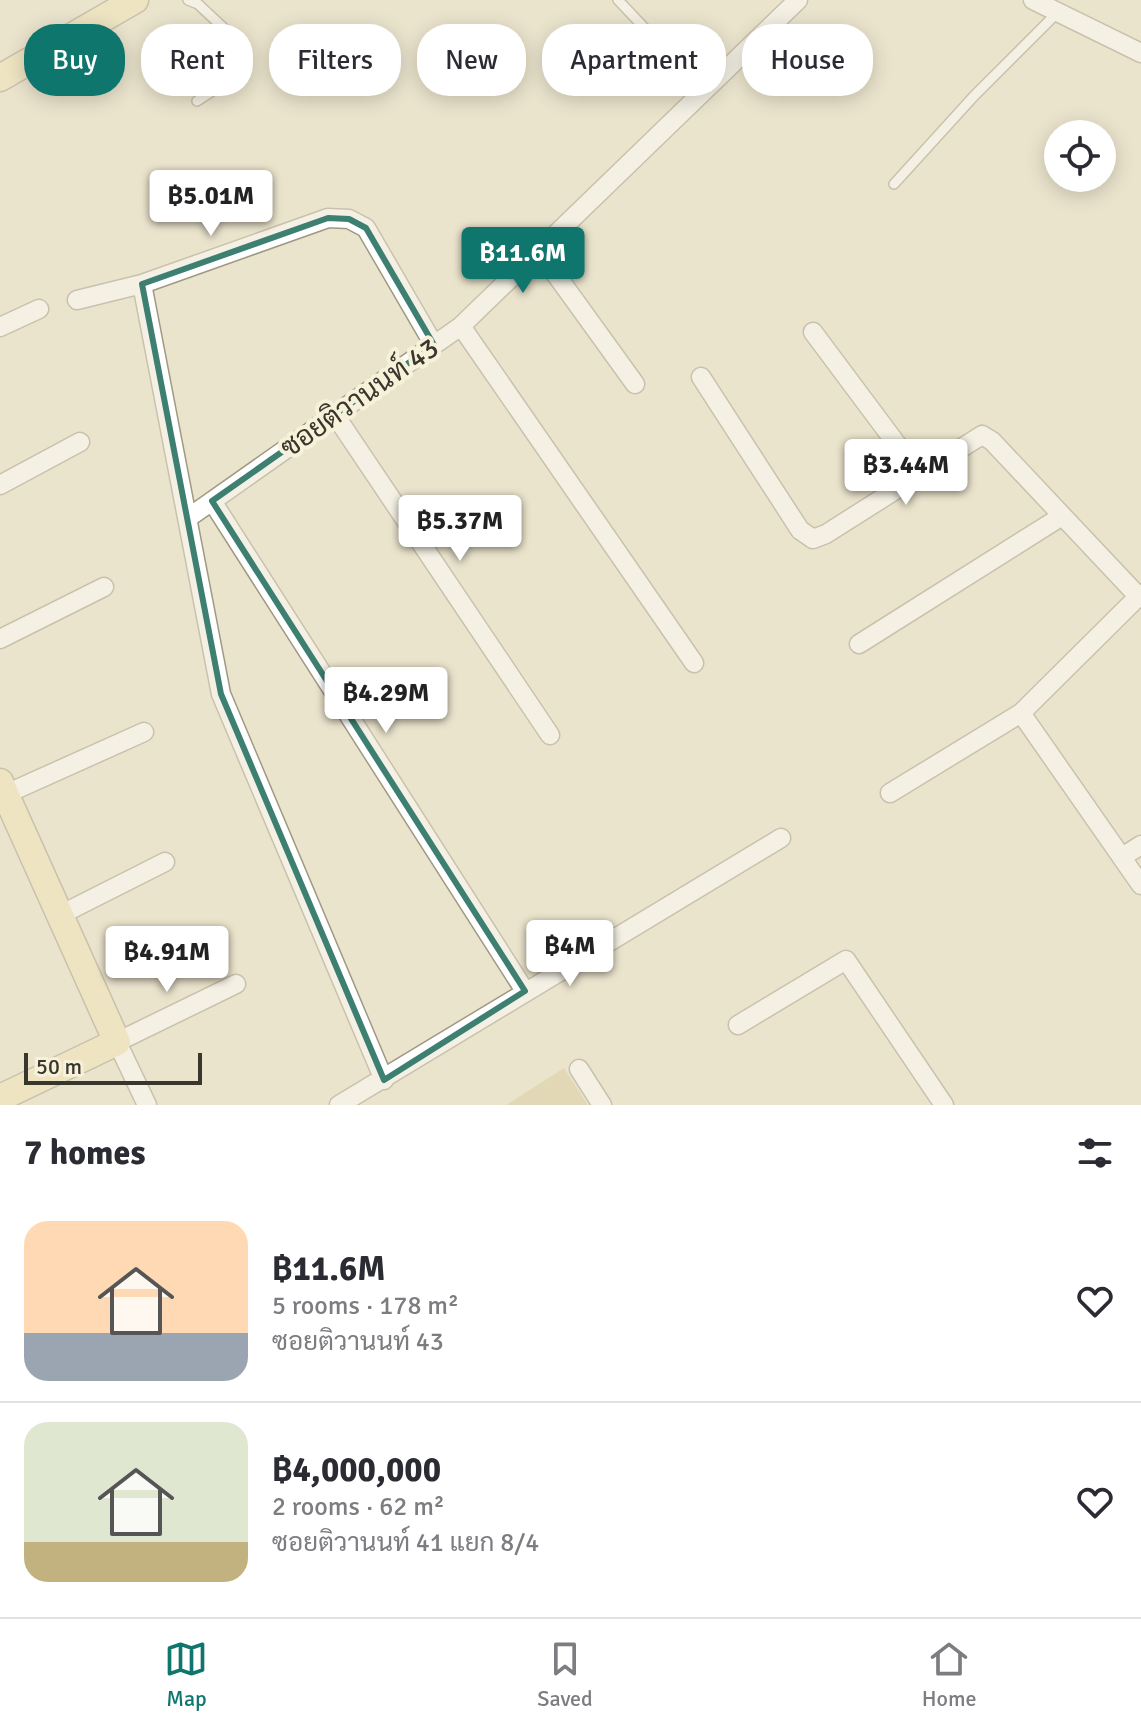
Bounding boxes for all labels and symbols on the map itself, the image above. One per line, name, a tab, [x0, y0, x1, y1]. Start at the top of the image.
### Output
pin: ฿5.01M	[146, 170, 276, 238]
pin: ฿11.6M	[458, 227, 588, 295]
street label: ซอยติวานนท์ 43	[272, 328, 445, 465]
pin: ฿3.44M	[841, 439, 971, 507]
pin: ฿5.37M	[395, 495, 525, 563]
pin: ฿4.29M	[321, 667, 451, 735]
pin: ฿4M	[531, 920, 609, 988]
pin: ฿4.91M	[102, 926, 232, 994]
scale bar	[24, 1049, 202, 1085]

